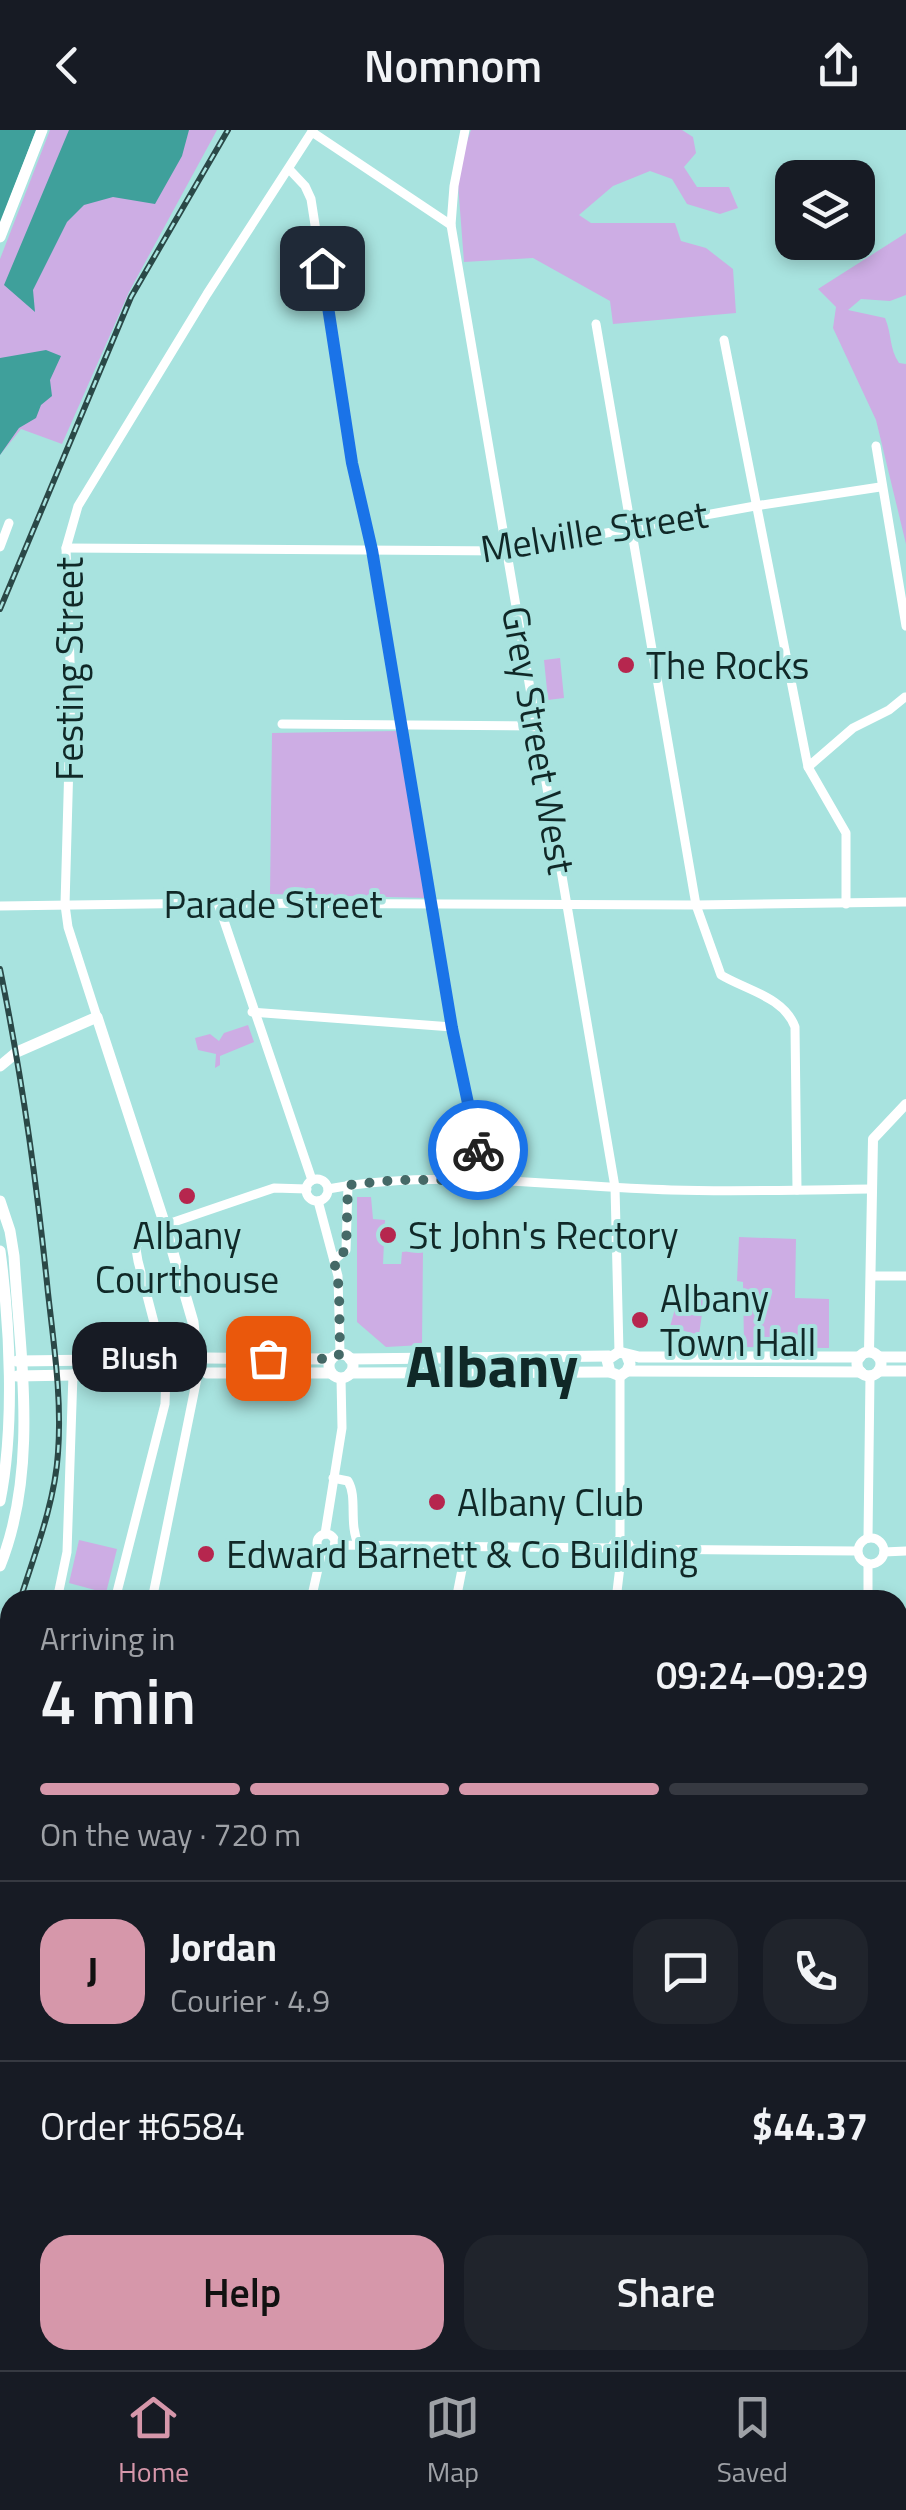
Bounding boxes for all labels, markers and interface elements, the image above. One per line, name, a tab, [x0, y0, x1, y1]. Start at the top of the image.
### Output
text: Nomnom	[364, 31, 542, 99]
icon: back	[40, 38, 95, 93]
icon: share	[811, 38, 866, 93]
map controls	[775, 160, 875, 260]
button: layers	[775, 160, 875, 260]
pin	[280, 226, 365, 311]
icon: home	[295, 241, 350, 296]
street label: Melville Street	[476, 484, 712, 578]
street label: Festing Street	[40, 557, 98, 781]
street label: Grey Street West	[487, 601, 591, 879]
place label: The Rocks	[646, 636, 810, 694]
marker: The Rocks	[615, 654, 637, 676]
street label: Parade Street	[163, 875, 383, 933]
courier	[428, 1100, 528, 1200]
icon: bike	[451, 1123, 506, 1178]
marker: Albany Courthouse	[176, 1185, 198, 1207]
place label: Albany Courthouse	[95, 1206, 279, 1308]
place label: St John's Rectory	[408, 1206, 679, 1264]
marker: St John's Rectory	[377, 1224, 399, 1246]
place label: Albany Town Hall	[660, 1269, 816, 1371]
marker: Albany Town Hall	[629, 1309, 651, 1331]
pin	[226, 1316, 311, 1401]
district label: Albany	[406, 1321, 578, 1410]
callout: Blush	[73, 1323, 208, 1393]
icon: bag	[241, 1331, 296, 1386]
text: Blush	[101, 1333, 178, 1381]
place label: Albany Club	[457, 1473, 644, 1531]
marker: Albany Club	[426, 1491, 448, 1513]
place label: Edward Barnett & Co Building	[226, 1525, 698, 1583]
marker: Edward Barnett & Co Building	[195, 1543, 217, 1565]
text: Arriving in	[40, 1614, 176, 1662]
text: 09:24–09:29	[656, 1646, 868, 1704]
text: 4 min	[40, 1650, 196, 1749]
text: On the way · 720 m	[40, 1810, 301, 1858]
text: Jordan	[170, 1918, 277, 1976]
button: chat	[633, 1919, 738, 2024]
button: phone	[763, 1919, 868, 2024]
text: J	[87, 1942, 98, 2000]
text: Courier · 4.9	[170, 1976, 330, 2024]
text: Order #6584	[40, 2097, 245, 2155]
text: $44.37	[752, 2097, 868, 2155]
button: Help	[40, 2235, 444, 2350]
button: Share	[464, 2235, 868, 2350]
tab: Home	[118, 2390, 189, 2493]
tab: Map	[425, 2390, 480, 2493]
tab: Saved	[717, 2390, 788, 2493]

